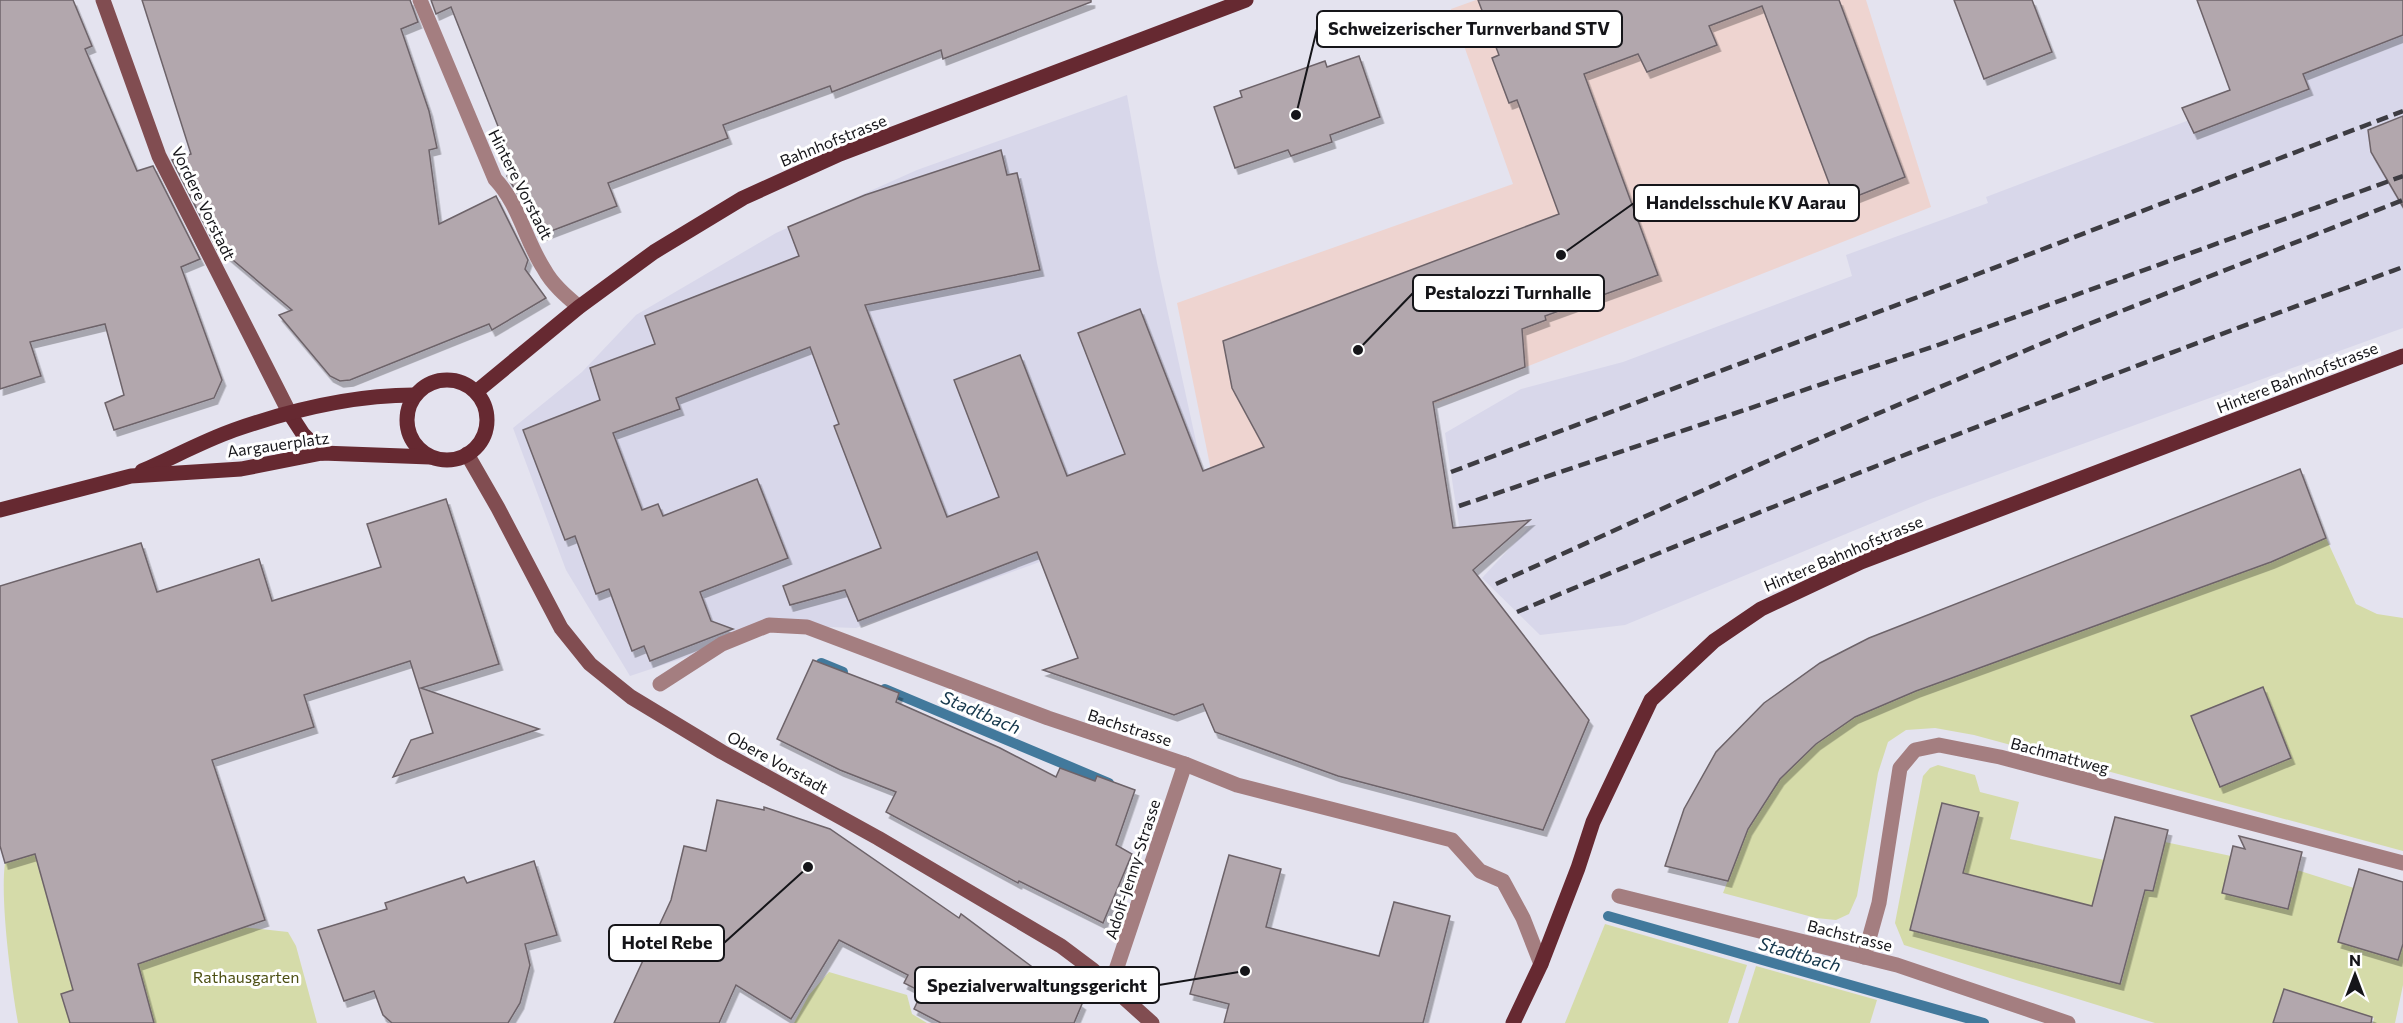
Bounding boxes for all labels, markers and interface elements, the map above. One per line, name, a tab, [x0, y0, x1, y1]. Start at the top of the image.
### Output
callout: Schweizerischer Turnverband STV	[1317, 11, 1622, 47]
text: Schweizerischer Turnverband STV	[1328, 17, 1610, 39]
street label: Bahnhofstrasse	[777, 110, 889, 170]
street label: Hintere Vorstadt	[485, 126, 557, 243]
street label: Vordere Vorstadt	[168, 143, 240, 263]
callout: Handelsschule KV Aarau	[1634, 185, 1859, 221]
text: Handelsschule KV Aarau	[1646, 191, 1846, 213]
callout: Pestalozzi Turnhalle	[1413, 275, 1604, 311]
text: Pestalozzi Turnhalle	[1425, 281, 1591, 303]
street label: Hintere Bahnhofstrasse	[2214, 338, 2380, 416]
street label: Aargauerplatz	[226, 427, 330, 461]
street label: Hintere Bahnhofstrasse	[1761, 511, 1925, 595]
water label: Stadtbach	[938, 685, 1024, 739]
street label: Bachstrasse	[1086, 704, 1174, 750]
street label: Obere Vorstadt	[724, 727, 832, 798]
street label: Bachmattweg	[2009, 733, 2111, 777]
street label: Adolf-Jenny-Strasse	[1100, 797, 1164, 941]
street label: Bachstrasse	[1805, 915, 1895, 955]
callout: Hotel Rebe	[609, 925, 724, 961]
text: Hotel Rebe	[622, 931, 712, 953]
water label: Stadtbach	[1756, 932, 1844, 976]
north arrow	[2325, 945, 2385, 1005]
text: N	[2349, 950, 2361, 969]
park label: Rathausgarten	[193, 967, 299, 986]
callout: Spezialverwaltungsgericht	[915, 967, 1159, 1003]
text: Spezialverwaltungsgericht	[927, 974, 1147, 996]

